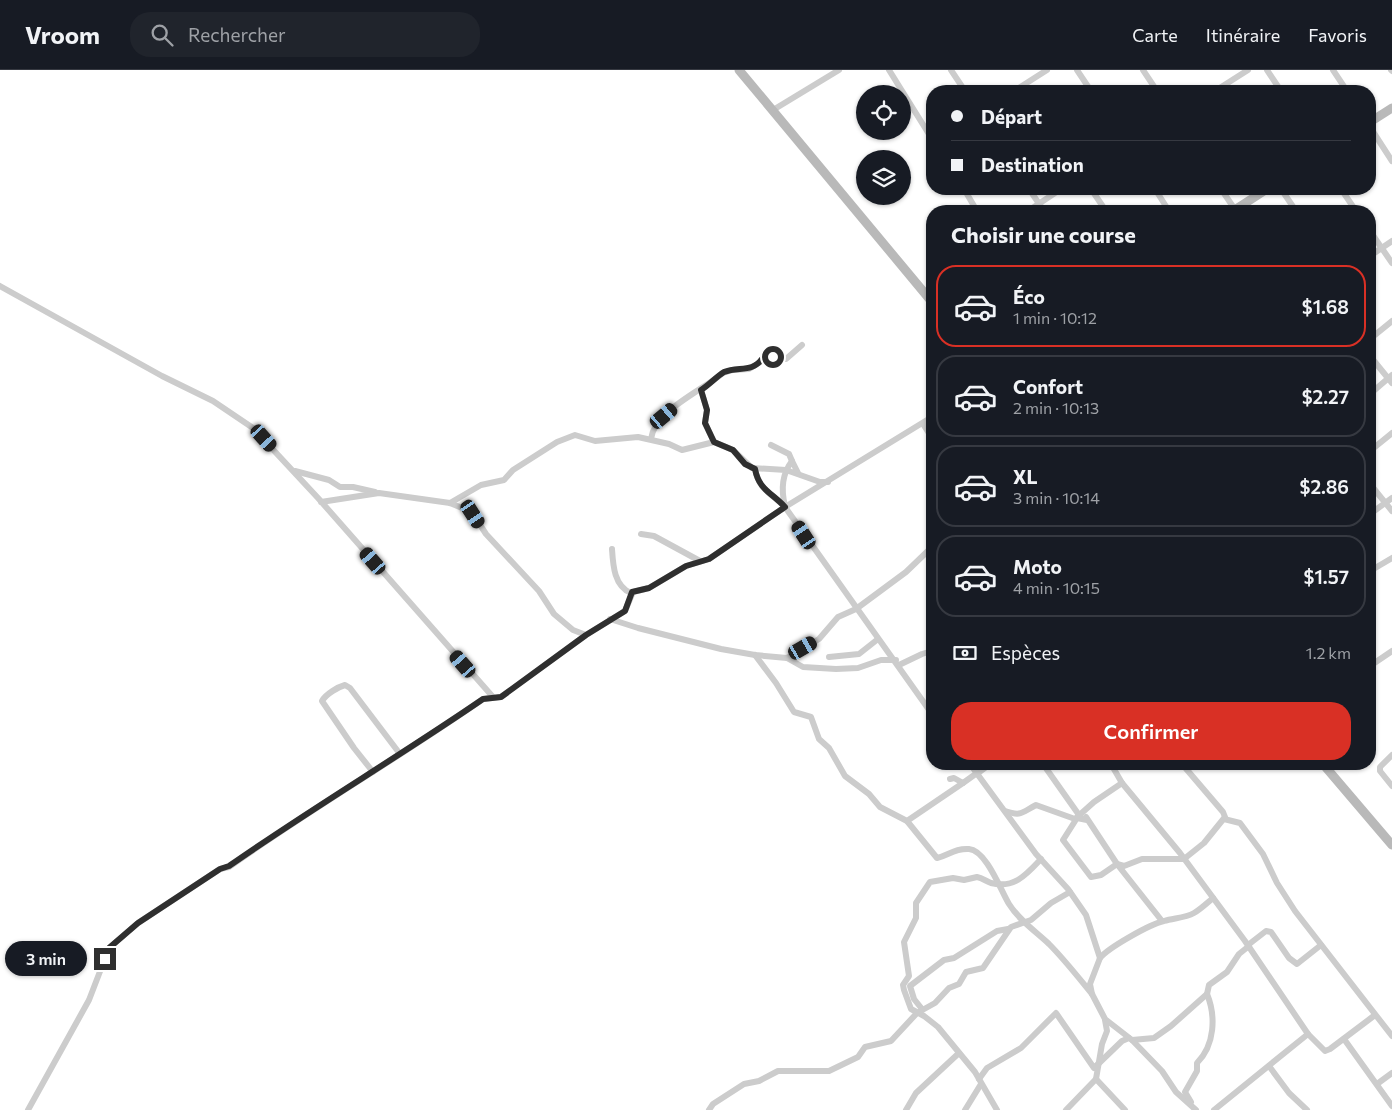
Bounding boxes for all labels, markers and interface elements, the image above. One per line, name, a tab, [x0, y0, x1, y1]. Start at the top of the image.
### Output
search box	[130, 12, 480, 57]
text: Vroom	[25, 20, 100, 49]
icon: search	[148, 21, 176, 49]
text: Rechercher	[188, 23, 286, 46]
text: Carte	[1132, 24, 1178, 46]
text: Itinéraire	[1206, 24, 1280, 46]
text: Favoris	[1308, 24, 1367, 46]
map controls	[856, 85, 911, 205]
button: locate	[856, 85, 911, 140]
text: Départ	[981, 105, 1042, 128]
button: layers	[856, 150, 911, 205]
text: Destination	[981, 153, 1084, 176]
text: Choisir une course	[951, 221, 1136, 248]
icon: car	[953, 284, 998, 329]
text: Éco	[1013, 285, 1045, 308]
text: $1.68	[1302, 295, 1349, 318]
text: 1 min · 10:12	[1013, 308, 1097, 327]
route start	[762, 346, 784, 368]
icon: car	[953, 374, 998, 419]
text: Confort	[1013, 375, 1083, 398]
text: $2.27	[1302, 385, 1349, 408]
text: 2 min · 10:13	[1013, 398, 1099, 417]
car	[647, 401, 680, 431]
car	[248, 422, 279, 454]
icon: car	[953, 464, 998, 509]
text: XL	[1013, 465, 1038, 488]
text: $2.86	[1300, 475, 1349, 498]
text: 3 min · 10:14	[1013, 488, 1100, 507]
car	[458, 497, 487, 531]
car	[789, 518, 818, 552]
car	[357, 545, 388, 577]
icon: car	[953, 554, 998, 599]
text: Moto	[1013, 555, 1062, 578]
text: $1.57	[1304, 565, 1349, 588]
text: 4 min · 10:15	[1013, 578, 1100, 597]
car	[786, 634, 819, 662]
icon: cash	[951, 639, 979, 667]
text: Espèces	[991, 641, 1060, 664]
text: 1.2 km	[1306, 643, 1351, 662]
car	[447, 648, 478, 680]
button: Confirmer	[951, 702, 1351, 760]
callout: 3 min	[5, 942, 88, 976]
route end	[94, 948, 116, 970]
text: 3 min	[26, 949, 66, 968]

